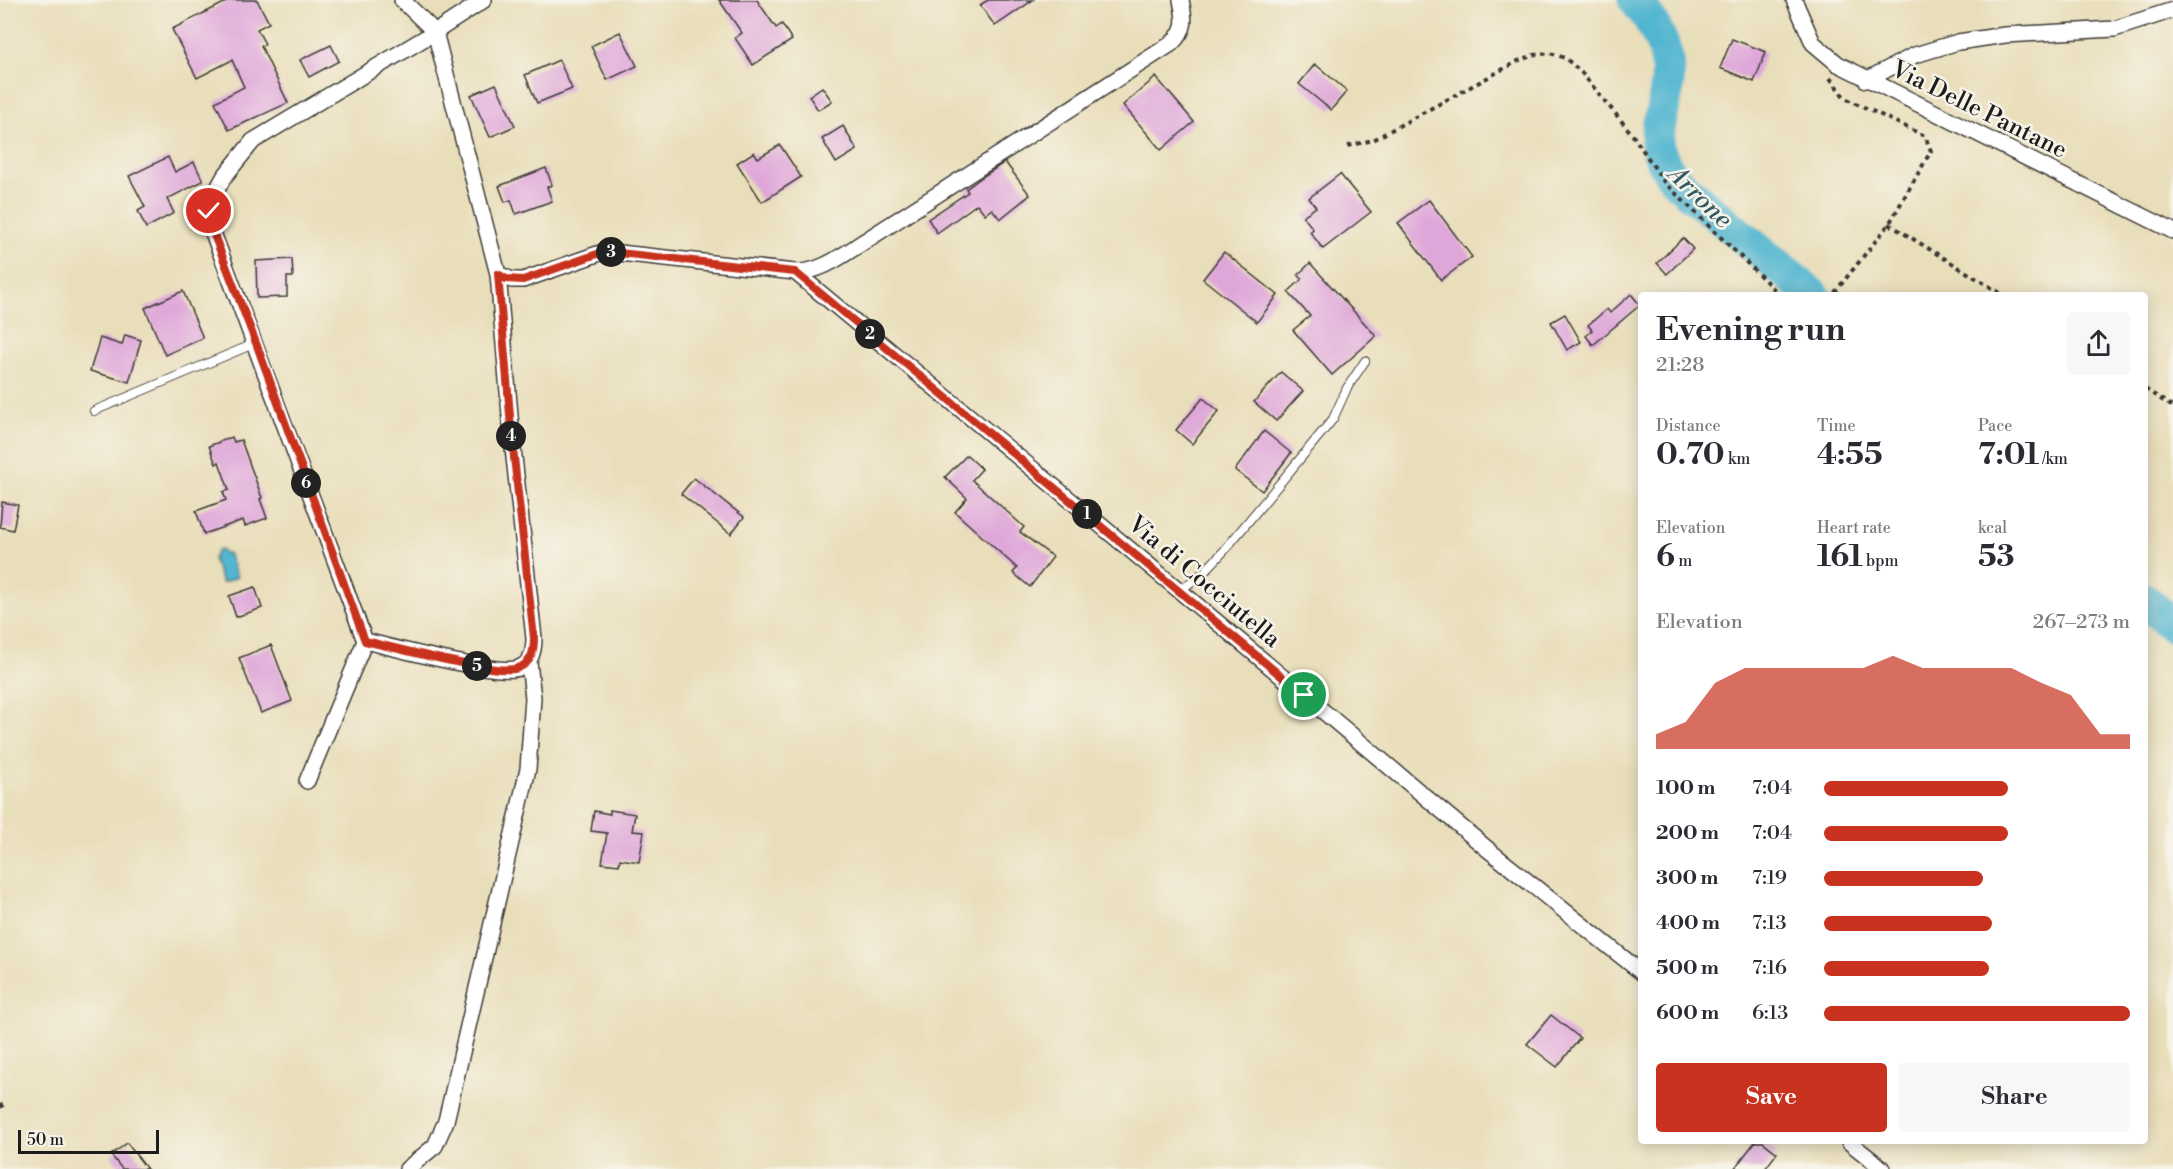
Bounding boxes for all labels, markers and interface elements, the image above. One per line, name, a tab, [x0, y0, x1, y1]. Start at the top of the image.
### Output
street label: Via Delle Pantane	[1885, 54, 2072, 166]
water label: Arrone	[1659, 157, 1739, 235]
pin	[183, 185, 234, 236]
icon: check	[192, 194, 225, 227]
pin: 3	[596, 237, 626, 267]
text: 3	[606, 242, 616, 262]
text: Evening run	[1656, 310, 1845, 351]
button: share	[2067, 312, 2130, 375]
pin: 2	[855, 319, 885, 349]
text: 2	[865, 324, 875, 344]
text: 21:28	[1656, 353, 1704, 378]
text: Distance	[1656, 416, 1721, 436]
text: Time	[1817, 416, 1856, 436]
text: Pace	[1978, 416, 2012, 436]
pin: 4	[496, 421, 526, 451]
text: 4	[506, 426, 516, 446]
text: 0.70	[1656, 436, 1725, 474]
text: 4:55	[1817, 436, 1883, 474]
text: 7:01	[1978, 436, 2039, 474]
text: km	[1725, 449, 1750, 469]
text: /km	[2039, 449, 2068, 469]
pin: 6	[291, 468, 321, 498]
text: 6	[301, 473, 311, 493]
pin: 1	[1072, 499, 1102, 529]
text: 1	[1083, 504, 1091, 524]
street label: Via di Cocciutella	[1121, 509, 1287, 655]
text: Elevation	[1656, 518, 1725, 538]
text: Heart rate	[1817, 518, 1891, 538]
text: kcal	[1978, 518, 2007, 538]
text: 6	[1656, 538, 1675, 576]
text: 161	[1817, 538, 1863, 576]
text: 53	[1978, 538, 2015, 576]
text: m	[1675, 551, 1692, 571]
text: bpm	[1863, 551, 1898, 571]
text: Elevation	[1656, 610, 1743, 635]
text: 267–273 m	[2033, 610, 2130, 635]
pin: 5	[462, 651, 492, 681]
text: 5	[472, 656, 482, 676]
pin	[1278, 669, 1329, 720]
icon: arrive	[1287, 678, 1320, 711]
text: 100 m	[1656, 776, 1715, 801]
text: 7:04	[1752, 776, 1792, 801]
text: 200 m	[1656, 821, 1719, 846]
text: 7:04	[1752, 821, 1792, 846]
text: 300 m	[1656, 866, 1719, 891]
text: 7:19	[1752, 866, 1787, 891]
text: 400 m	[1656, 911, 1720, 936]
text: 7:13	[1752, 911, 1787, 936]
text: 500 m	[1656, 956, 1719, 981]
text: 7:16	[1752, 956, 1787, 981]
text: 600 m	[1656, 1001, 1719, 1026]
text: 6:13	[1752, 1001, 1788, 1026]
button: Save	[1656, 1063, 1887, 1132]
button: Share	[1899, 1063, 2130, 1132]
scale bar	[18, 1127, 159, 1154]
text: 50 m	[27, 1130, 64, 1150]

